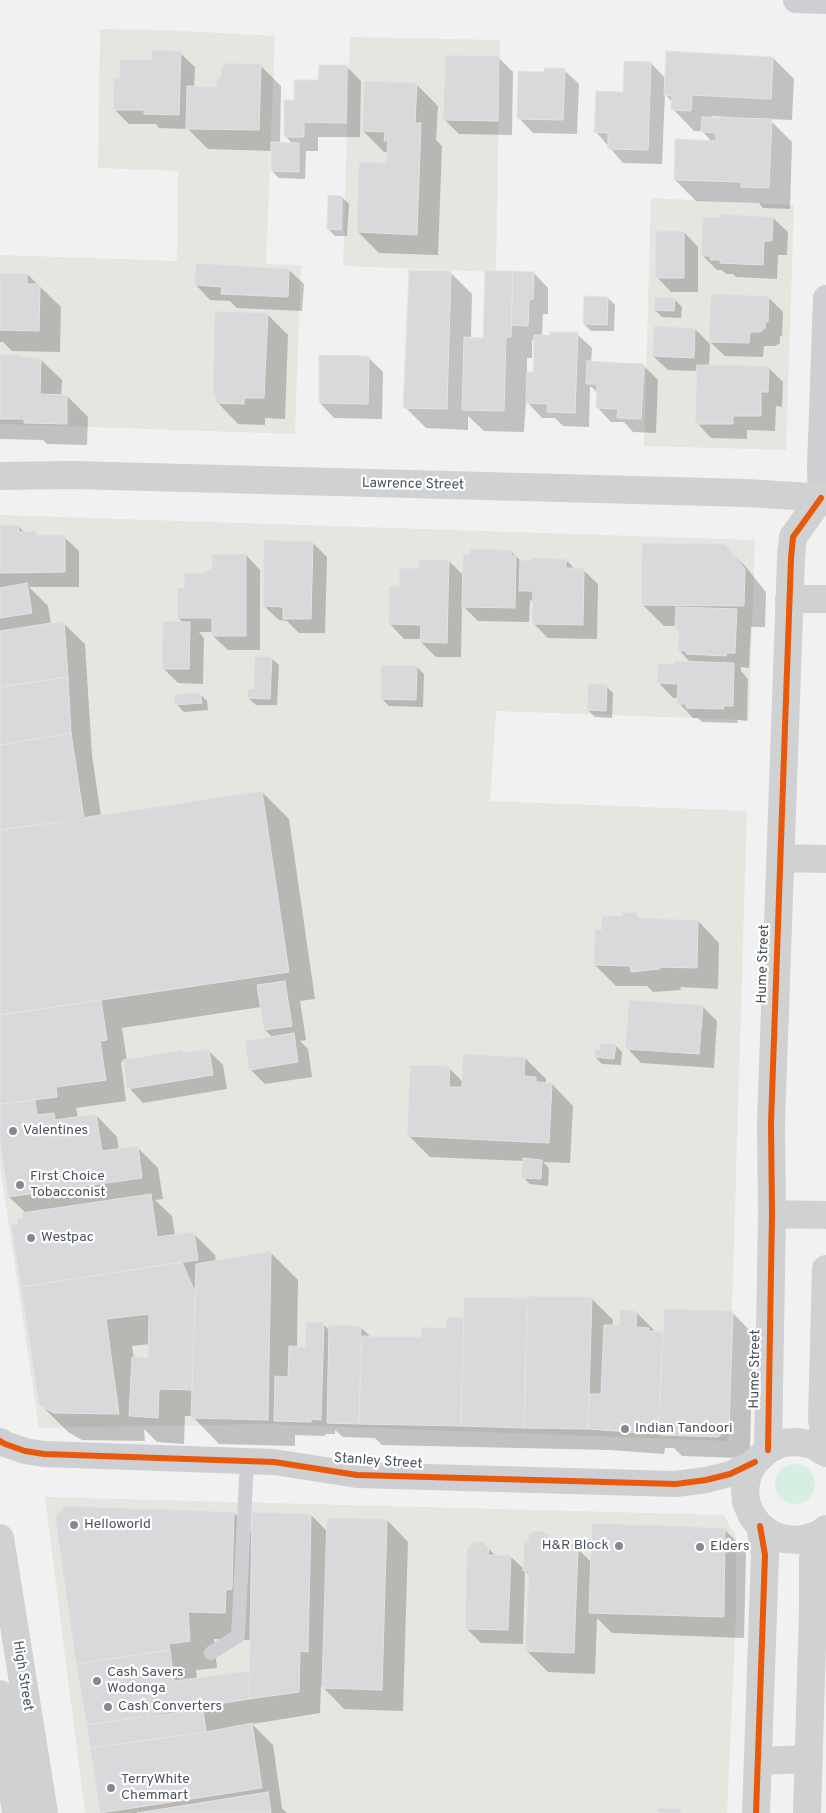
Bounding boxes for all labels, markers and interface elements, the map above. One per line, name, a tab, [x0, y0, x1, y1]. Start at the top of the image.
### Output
street label: Lawrence Street	[362, 476, 464, 494]
street label: Hume Street	[754, 924, 774, 1004]
place label: Valentines	[23, 1123, 88, 1139]
marker: Valentines	[7, 1125, 19, 1137]
place label: First Choice Tobacconist	[30, 1169, 105, 1202]
marker: First Choice Tobacconist	[14, 1179, 26, 1191]
place label: Westpac	[41, 1230, 94, 1246]
marker: Westpac	[25, 1232, 37, 1244]
street label: Hume Street	[747, 1329, 765, 1409]
place label: Indian Tandoori	[635, 1421, 733, 1437]
marker: Indian Tandoori	[619, 1423, 631, 1435]
street label: Stanley Street	[333, 1451, 423, 1473]
place label: Helloworld	[84, 1517, 151, 1533]
marker: Helloworld	[68, 1519, 80, 1531]
place label: H&R Block	[542, 1538, 609, 1554]
place label: Elders	[710, 1539, 749, 1555]
marker: H&R Block	[613, 1540, 625, 1552]
marker: Elders	[694, 1541, 706, 1553]
street label: High Street	[8, 1640, 36, 1712]
place label: Cash Savers Wodonga	[107, 1665, 184, 1698]
marker: Cash Savers Wodonga	[91, 1675, 103, 1687]
place label: Cash Converters	[118, 1699, 222, 1715]
marker: Cash Converters	[102, 1701, 114, 1713]
place label: TerryWhite Chemmart	[121, 1772, 190, 1804]
marker: TerryWhite Chemmart	[105, 1782, 117, 1794]

